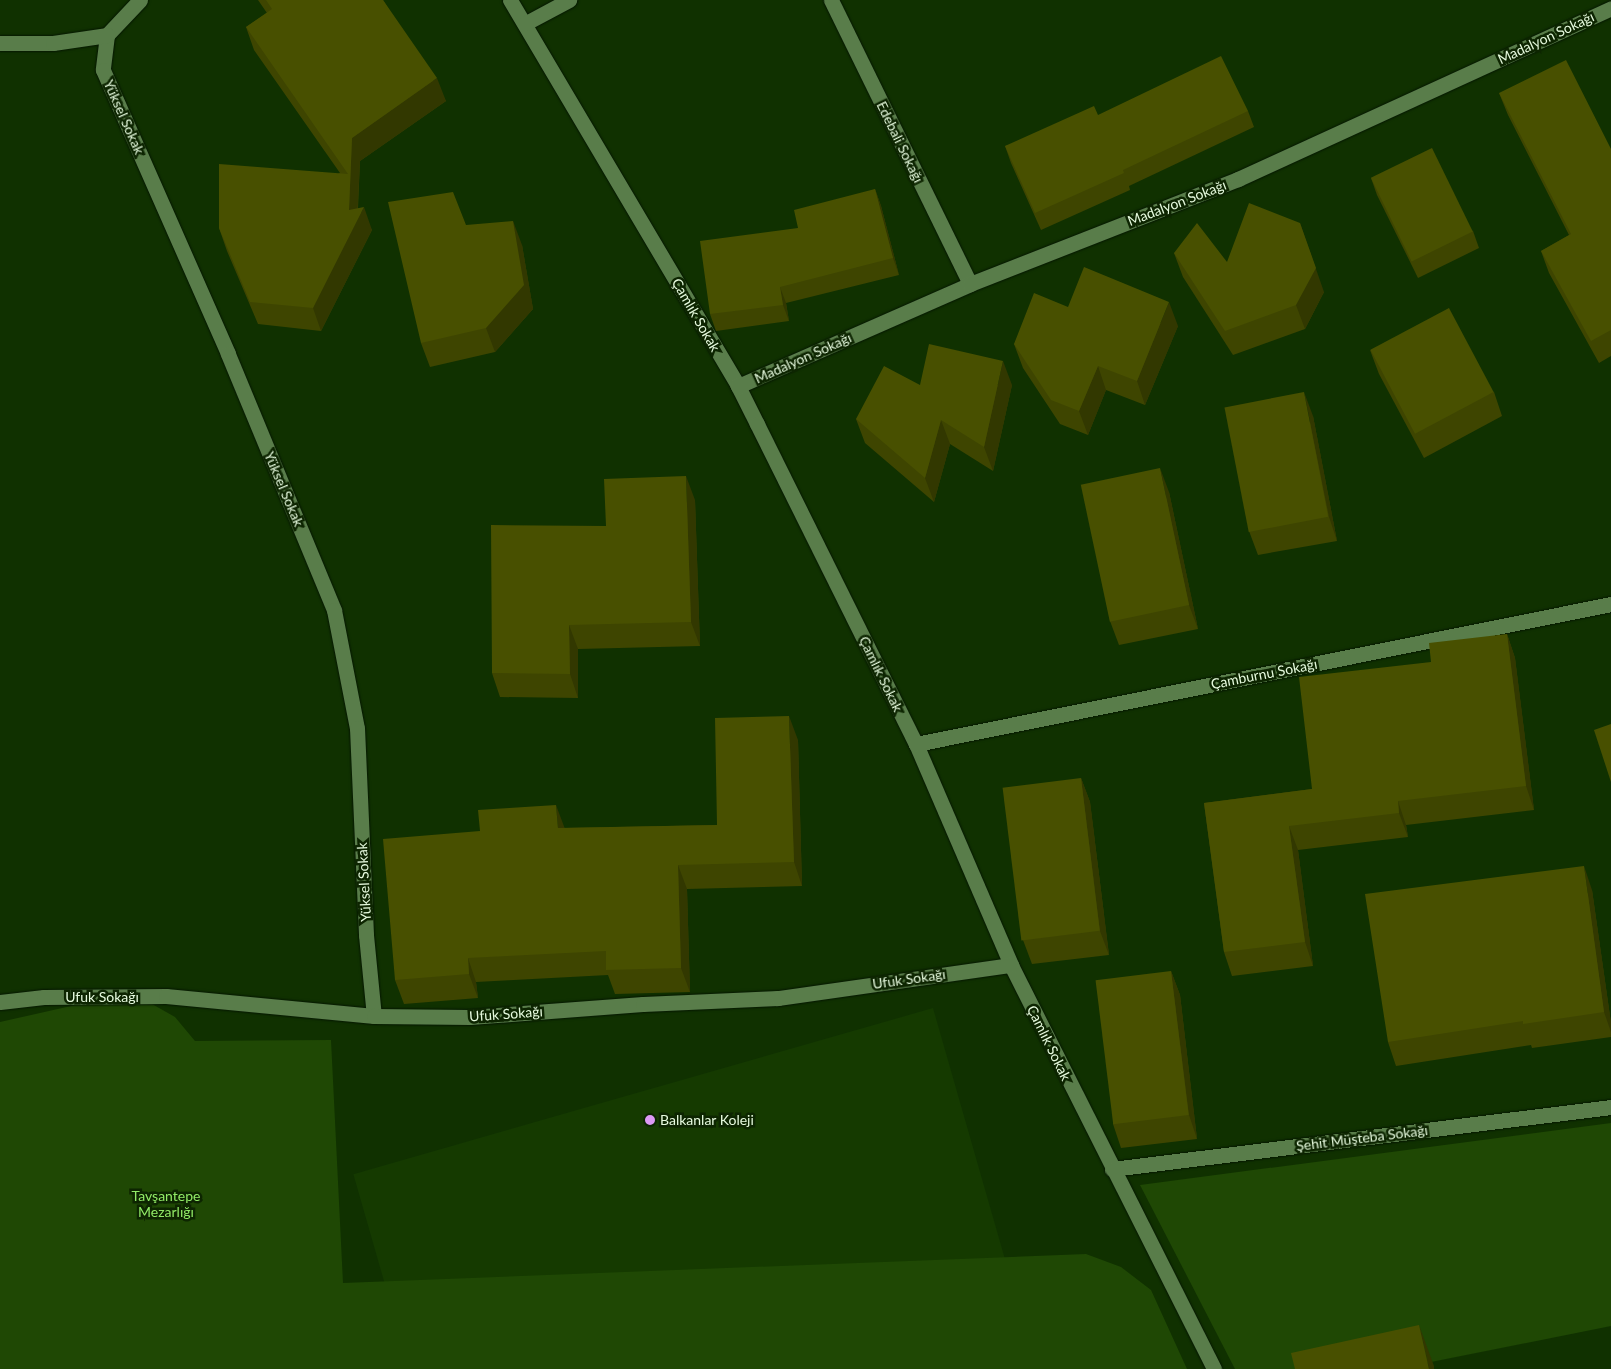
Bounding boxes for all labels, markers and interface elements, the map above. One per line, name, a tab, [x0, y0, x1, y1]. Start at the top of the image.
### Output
street label: Madalyon Sokağı	[1495, 8, 1597, 68]
street label: Yüksel Sokak	[100, 77, 148, 157]
street label: Edebali Sokağı	[873, 99, 927, 185]
street label: Madalyon Sokağı	[1125, 176, 1229, 230]
street label: Çamlık Sokak	[668, 275, 724, 355]
street label: Madalyon Sokağı	[752, 329, 854, 387]
street label: Yüksel Sokak	[261, 449, 307, 529]
street label: Çamlık Sokak	[856, 634, 906, 714]
street label: Çamburnu Sokağı	[1209, 655, 1319, 693]
street label: Yüksel Sokak	[354, 842, 374, 922]
street label: Ufuk Sokağı	[871, 966, 947, 992]
street label: Ufuk Sokağı	[65, 989, 139, 1005]
street label: Ufuk Sokağı	[469, 1003, 543, 1025]
street label: Çamlık Sokak	[1024, 1003, 1074, 1083]
place label: Balkanlar Koleji	[660, 1112, 754, 1128]
marker: Balkanlar Koleji	[644, 1114, 656, 1126]
street label: Şehit Müşteba Sokağı	[1295, 1122, 1429, 1154]
park label: Tavşantepe Mezarlığı	[132, 1188, 200, 1220]

